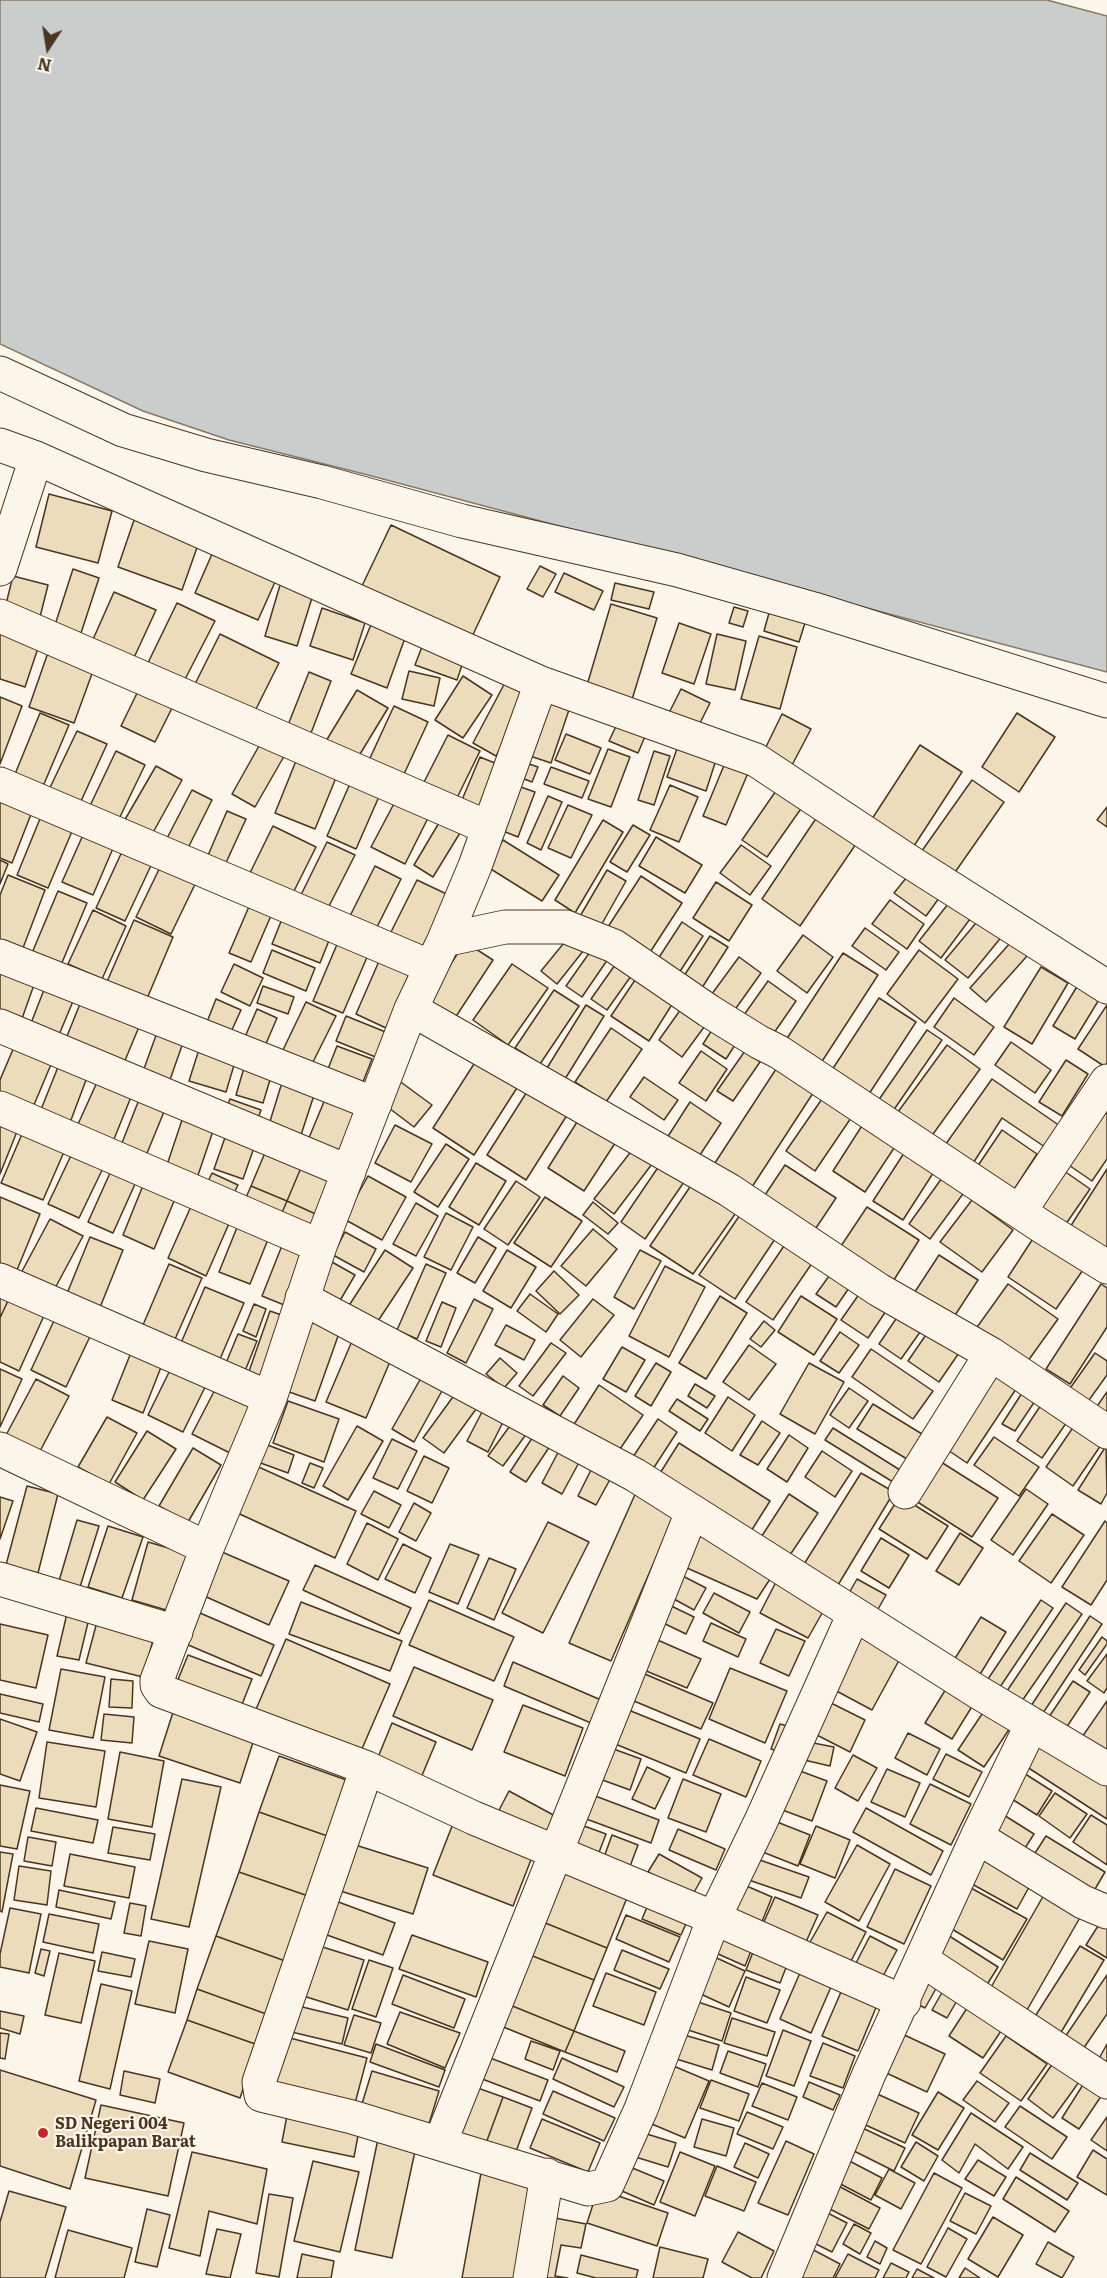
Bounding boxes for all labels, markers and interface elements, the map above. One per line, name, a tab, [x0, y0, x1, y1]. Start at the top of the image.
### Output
north arrow	[18, 18, 78, 78]
text: N	[35, 52, 53, 79]
place label: SD Negeri 004 Balikpapan Barat	[55, 2114, 196, 2152]
marker: SD Negeri 004 Balikpapan Barat	[36, 2126, 50, 2140]

